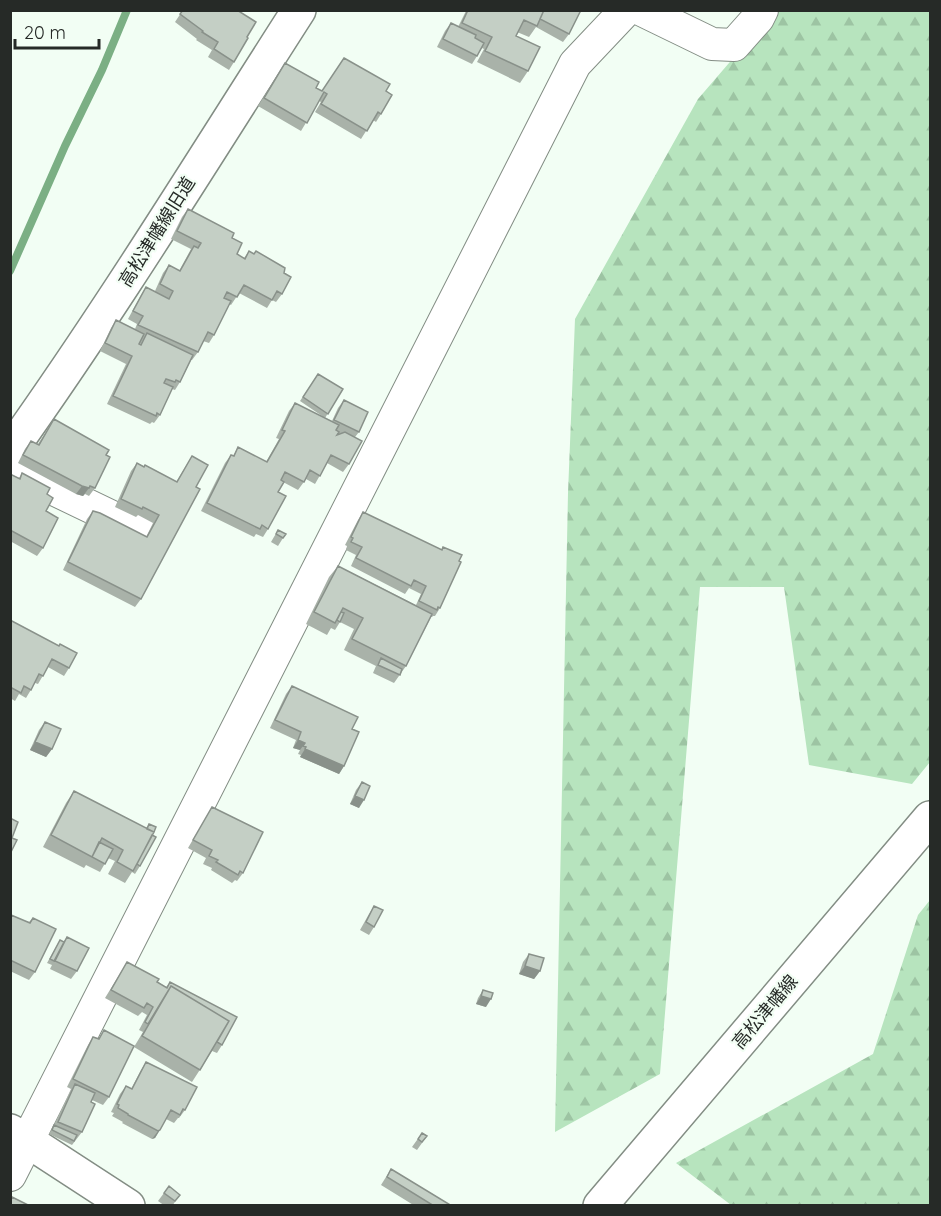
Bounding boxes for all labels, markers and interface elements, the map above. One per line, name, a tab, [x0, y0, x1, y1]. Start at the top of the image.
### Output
scale bar	[15, 12, 99, 50]
text: 20 m	[24, 21, 66, 44]
street label: 高松津幡線旧道	[113, 172, 200, 291]
street label: 高松津幡線	[727, 970, 802, 1054]

